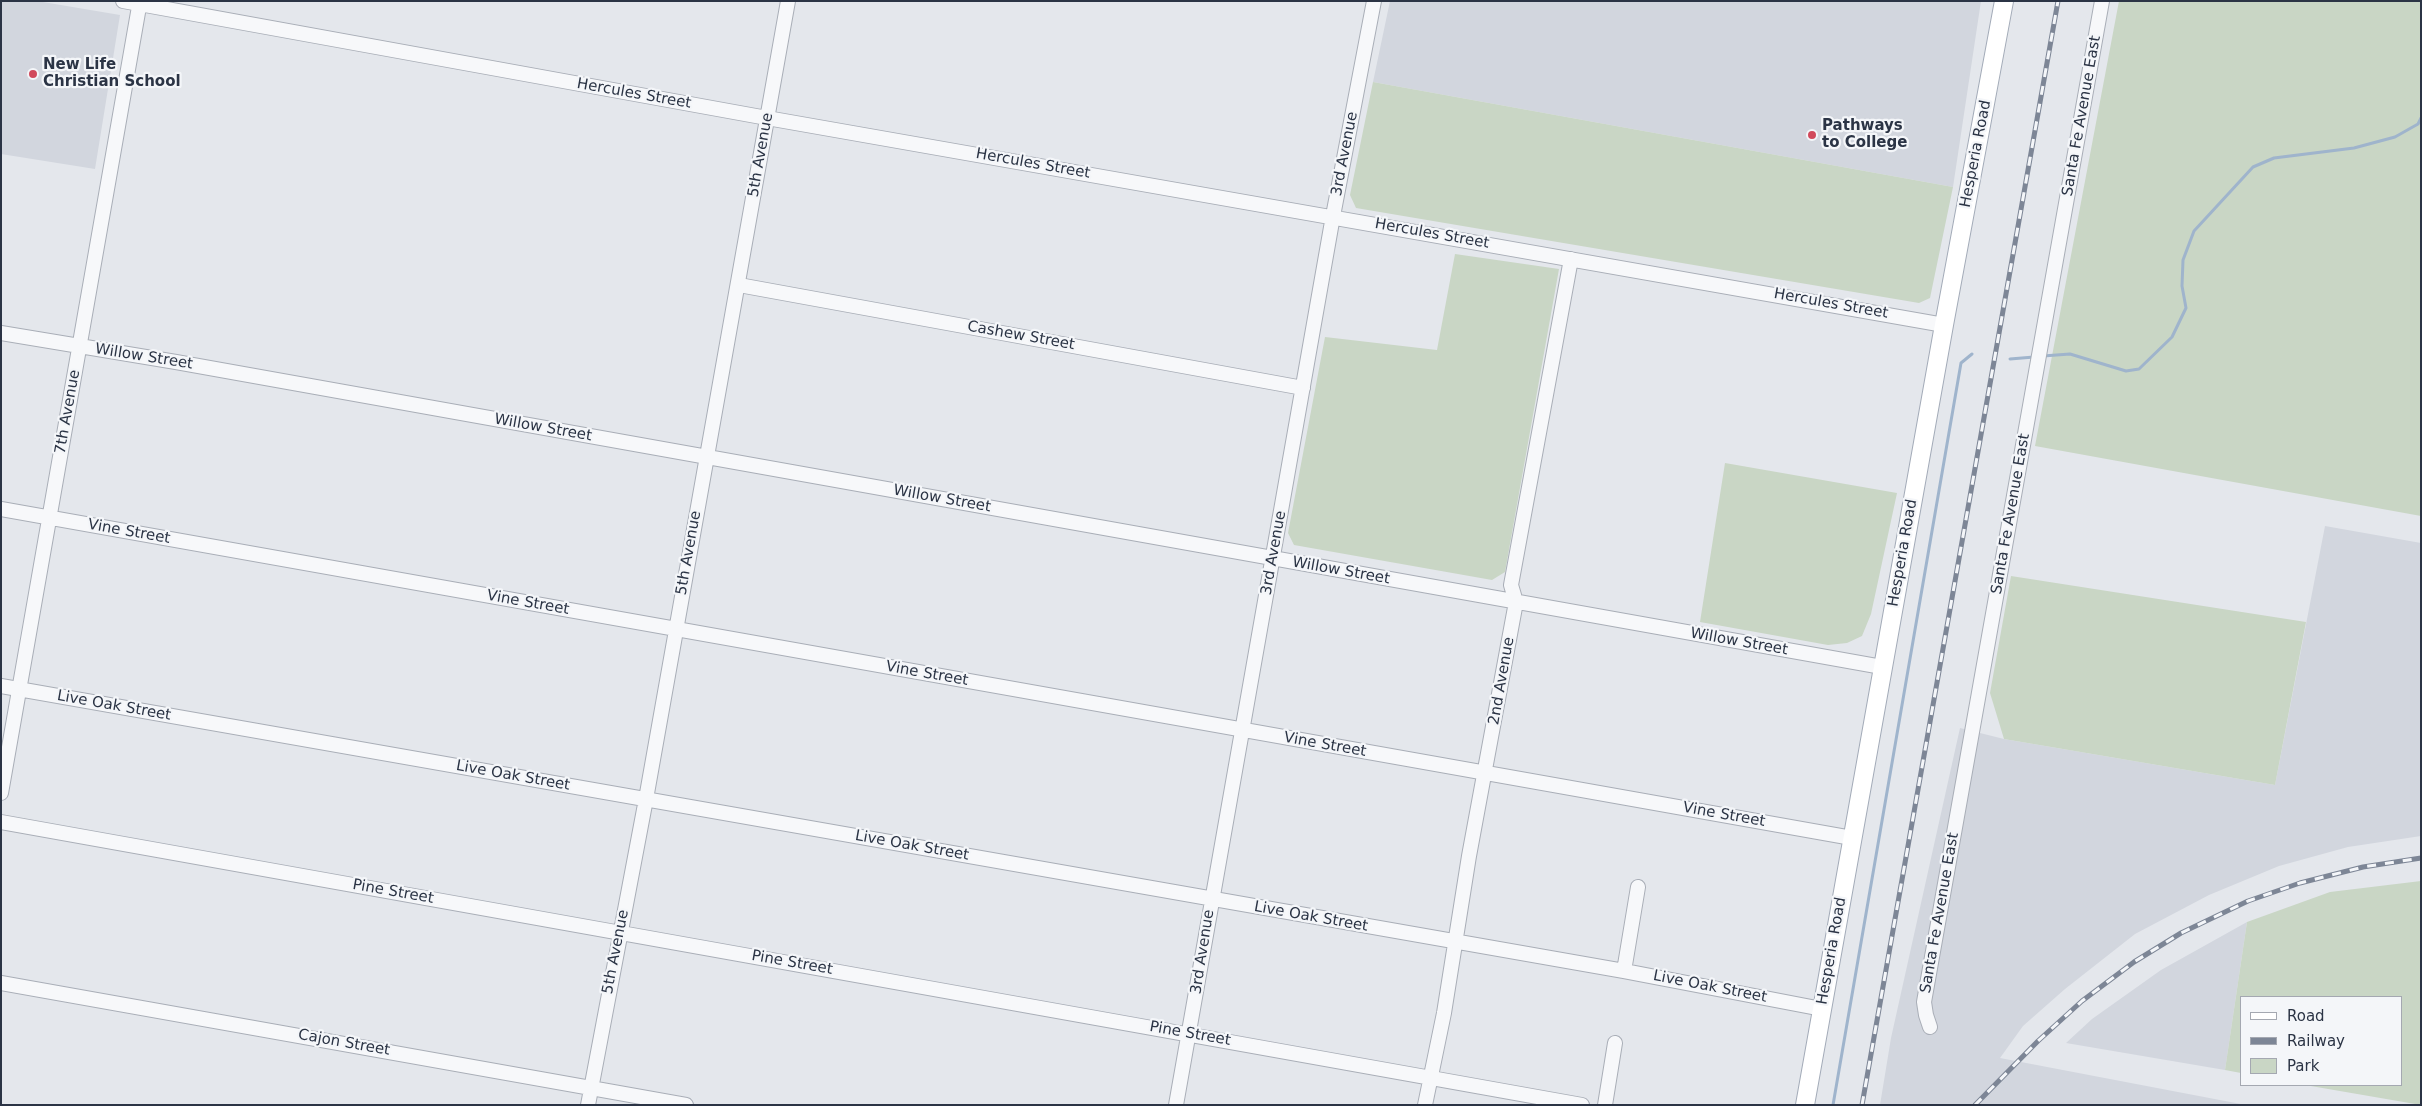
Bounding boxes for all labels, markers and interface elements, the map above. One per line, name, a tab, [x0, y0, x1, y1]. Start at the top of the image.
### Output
street label: Santa Fe Avenue East	[2059, 34, 2105, 198]
place label: New Life Christian School	[43, 56, 181, 91]
marker: New Life Christian School	[27, 68, 39, 80]
street label: Hercules Street	[575, 75, 693, 113]
street label: Hesperia Road	[1957, 99, 1995, 209]
street label: 3rd Avenue	[1328, 110, 1362, 198]
street label: 5th Avenue	[745, 111, 777, 199]
place label: Pathways to College	[1822, 117, 1907, 152]
marker: Pathways to College	[1806, 129, 1818, 141]
street label: Hercules Street	[974, 145, 1092, 183]
street label: Hercules Street	[1373, 215, 1491, 253]
street label: Hercules Street	[1772, 285, 1890, 323]
street label: Cashew Street	[966, 318, 1076, 354]
street label: Willow Street	[94, 340, 194, 374]
street label: 7th Avenue	[52, 368, 84, 456]
street label: Willow Street	[493, 411, 593, 445]
street label: Santa Fe Avenue East	[1988, 432, 2034, 596]
street label: Willow Street	[892, 482, 992, 516]
street label: Hesperia Road	[1885, 498, 1921, 608]
street label: 5th Avenue	[673, 509, 705, 597]
street label: 3rd Avenue	[1258, 509, 1290, 597]
street label: Vine Street	[86, 516, 172, 548]
street label: Willow Street	[1291, 554, 1391, 588]
street label: Vine Street	[485, 587, 571, 619]
street label: Willow Street	[1689, 625, 1789, 659]
street label: 2nd Avenue	[1485, 636, 1519, 726]
street label: Vine Street	[884, 658, 970, 690]
street label: Live Oak Street	[56, 687, 172, 725]
street label: Vine Street	[1282, 729, 1368, 761]
street label: Live Oak Street	[455, 757, 571, 795]
street label: Vine Street	[1681, 799, 1767, 831]
street label: Live Oak Street	[854, 827, 970, 865]
street label: Santa Fe Avenue East	[1917, 831, 1963, 995]
street label: Pine Street	[351, 876, 435, 908]
street label: Hesperia Road	[1814, 896, 1850, 1006]
street label: Live Oak Street	[1253, 898, 1369, 936]
street label: 5th Avenue	[599, 908, 633, 996]
street label: 3rd Avenue	[1187, 908, 1219, 996]
street label: Pine Street	[750, 947, 834, 979]
street label: Live Oak Street	[1652, 967, 1768, 1007]
legend	[2240, 996, 2402, 1086]
text: Road	[2287, 1007, 2325, 1025]
street label: Pine Street	[1148, 1018, 1232, 1050]
street label: Cajon Street	[297, 1026, 391, 1060]
text: Railway	[2287, 1032, 2345, 1050]
text: Park	[2287, 1057, 2319, 1075]

